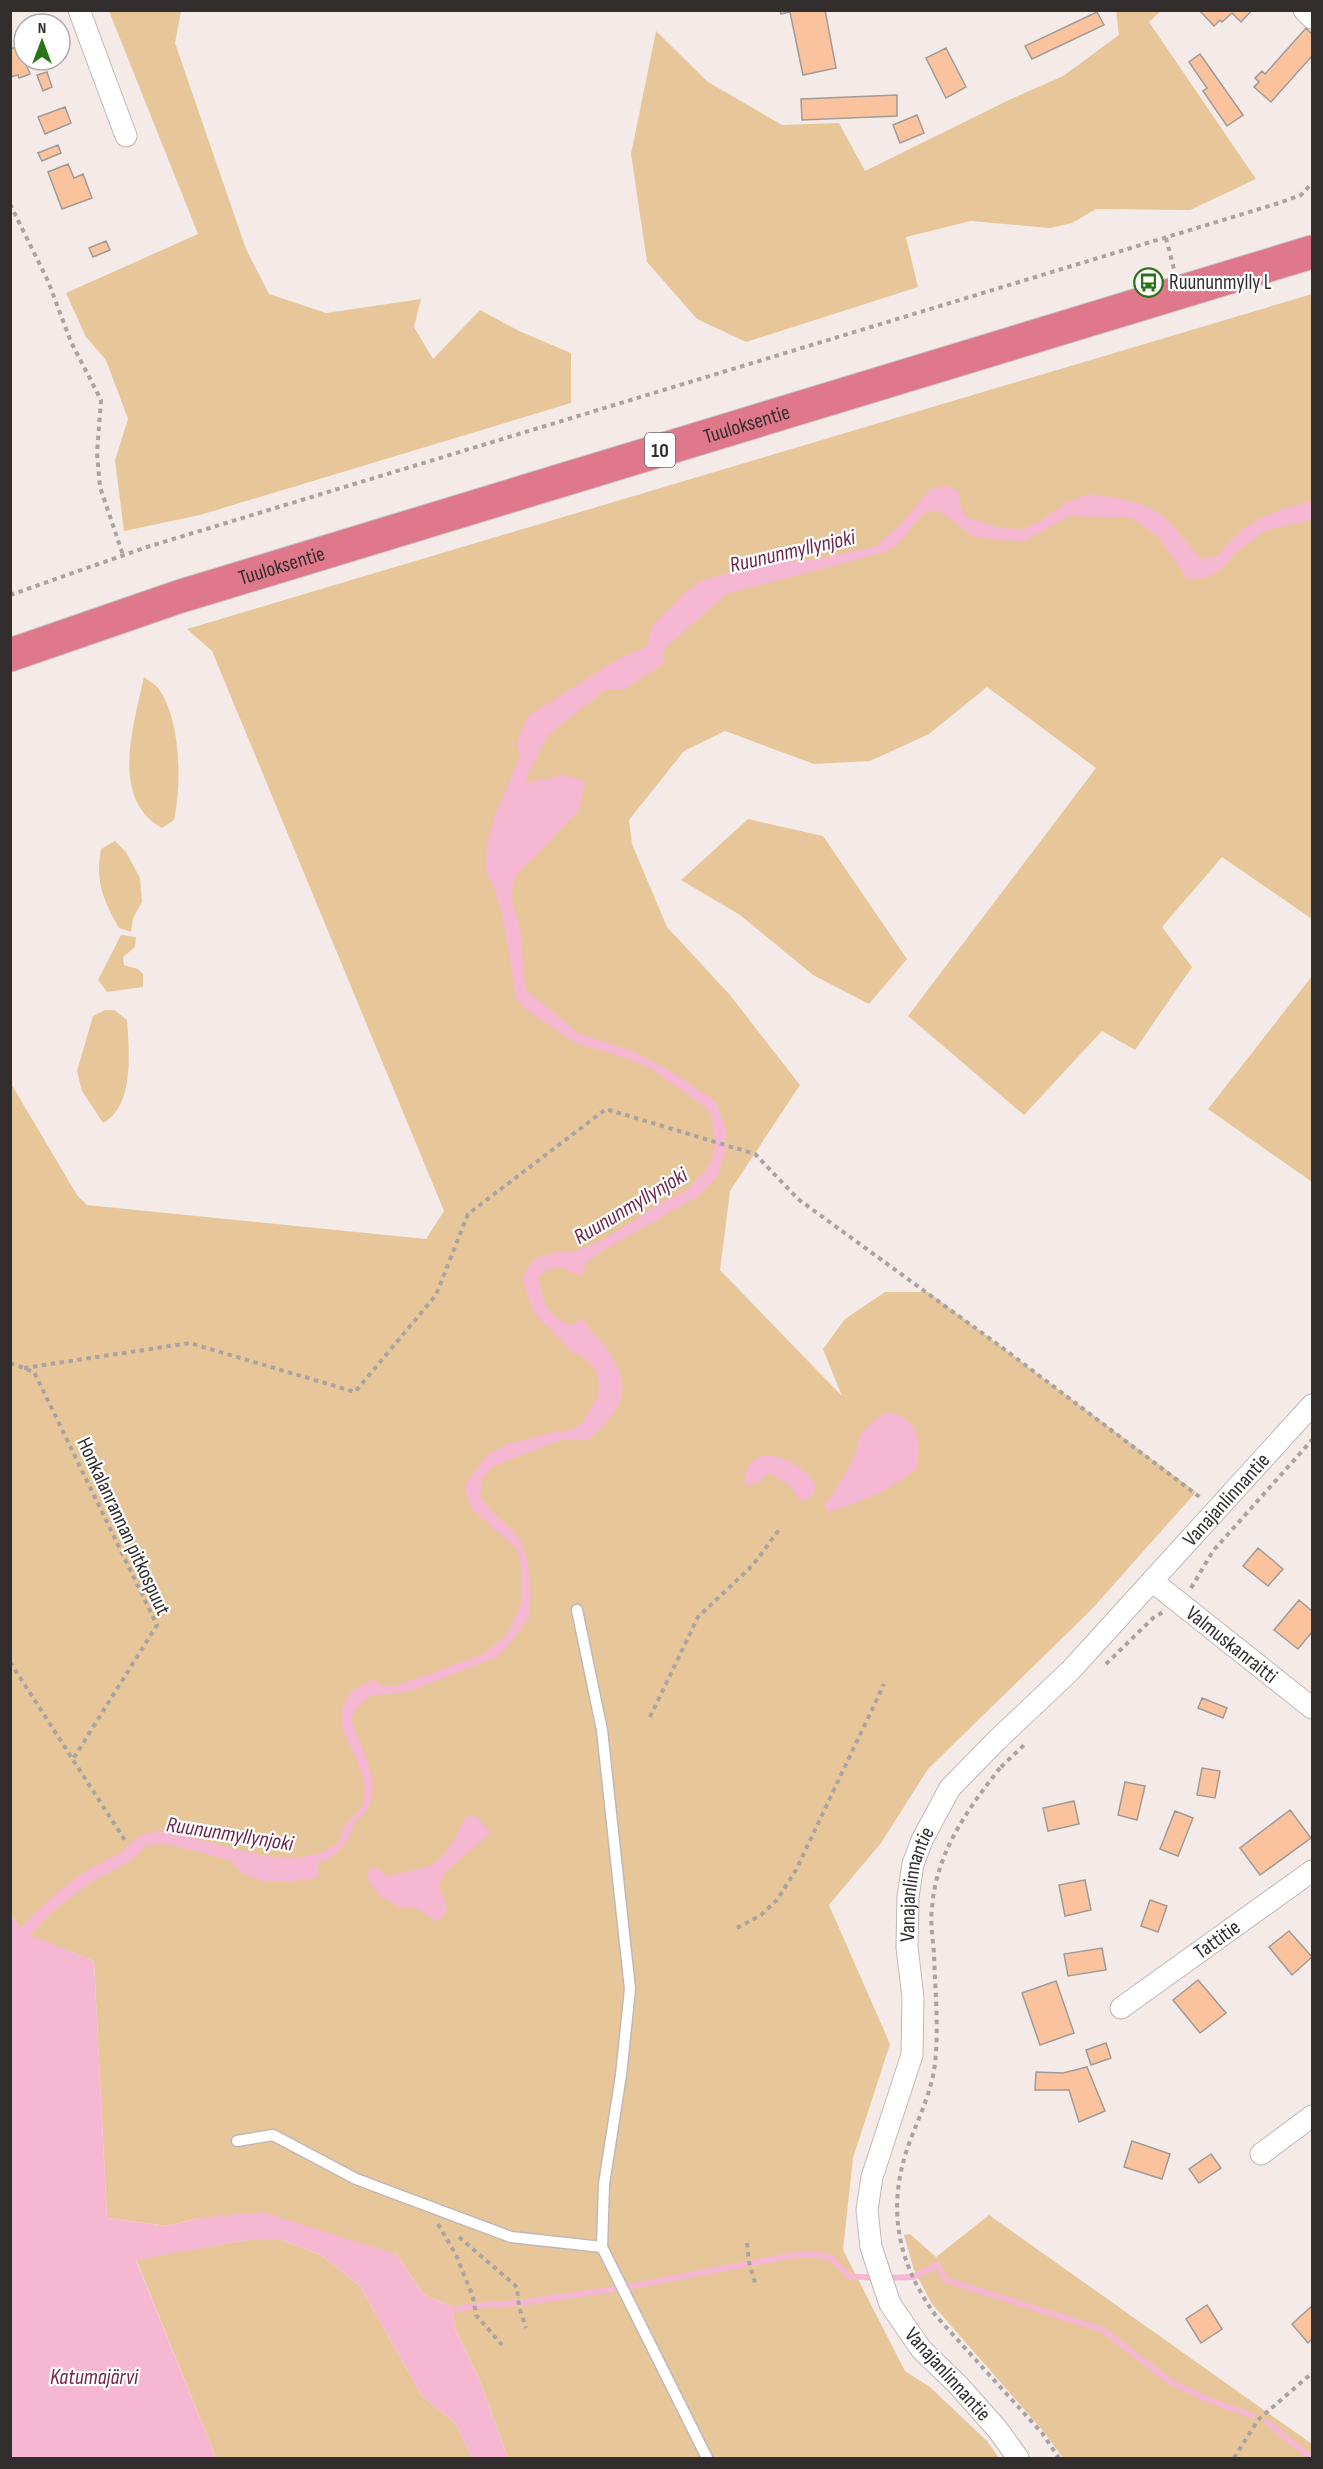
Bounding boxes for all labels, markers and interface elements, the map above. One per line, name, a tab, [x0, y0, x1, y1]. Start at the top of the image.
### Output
north arrow	[12, 12, 72, 72]
text: N	[38, 19, 46, 38]
bus stop icon: Ruununmylly L	[1132, 266, 1164, 298]
place label: Ruununmylly L	[1169, 270, 1272, 295]
street label: Tuuloksentie	[701, 400, 793, 449]
road number: 10	[645, 433, 675, 467]
water label: Ruununmyllynjoki	[727, 524, 859, 579]
street label: Tuuloksentie	[236, 541, 328, 591]
water label: Ruununmyllynjoki	[569, 1161, 693, 1251]
street label: Honkalanrannan pitkospuut	[71, 1433, 176, 1619]
street label: Vanajanlinnantie	[1178, 1448, 1275, 1551]
street label: Valmuskanraitti	[1181, 1601, 1282, 1689]
water label: Ruununmyllynjoki	[164, 1811, 296, 1858]
street label: Vanajanlinnantie	[895, 1823, 940, 1942]
street label: Tattitie	[1189, 1915, 1245, 1965]
street label: Vanajanlinnantie	[899, 2322, 996, 2426]
water label: Katumajärvi	[50, 2364, 139, 2391]

